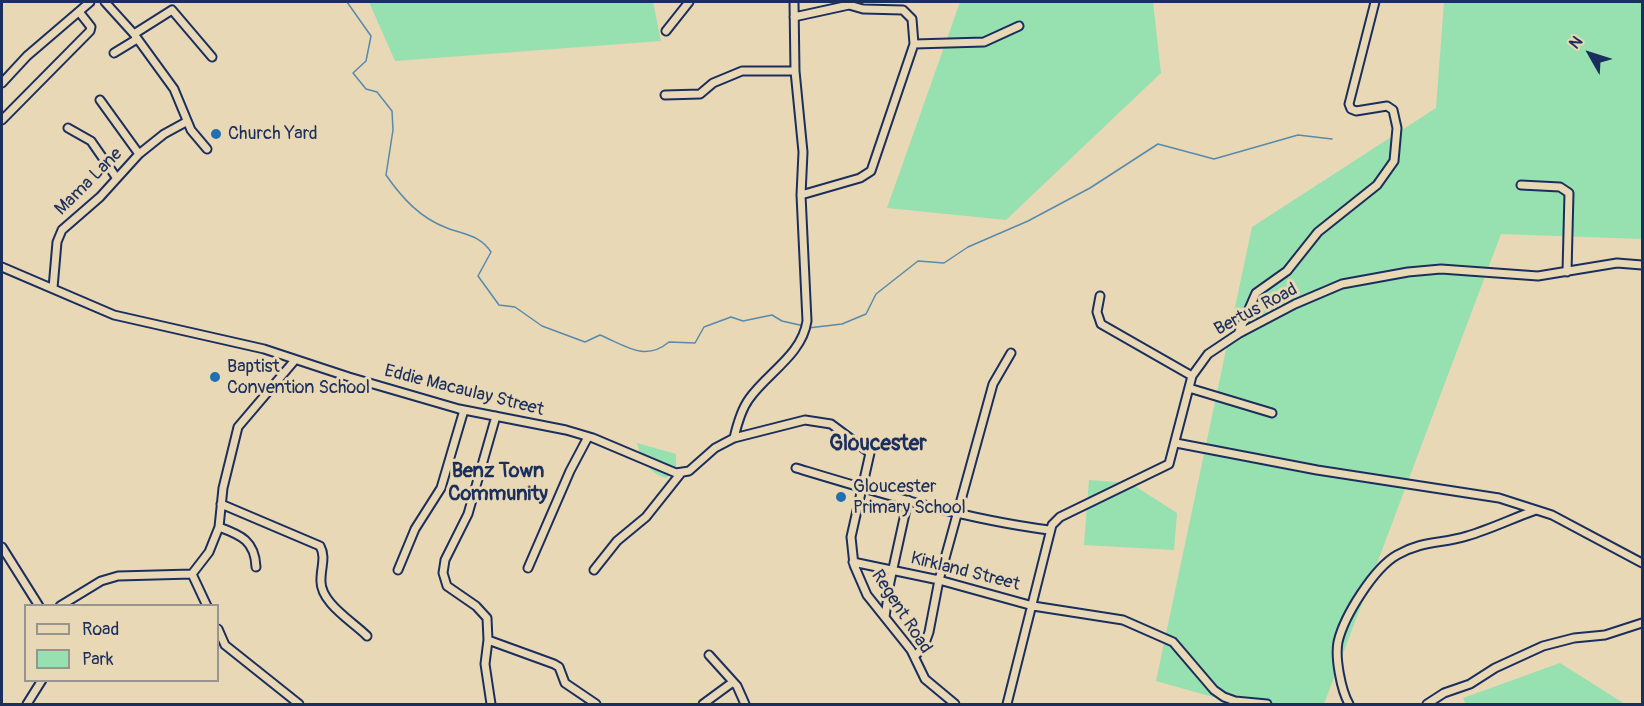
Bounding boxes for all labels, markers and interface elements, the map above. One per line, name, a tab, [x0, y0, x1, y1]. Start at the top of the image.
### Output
north arrow	[1560, 24, 1620, 84]
text: N	[1565, 32, 1587, 53]
place label: Church Yard	[228, 123, 318, 145]
marker: Church Yard	[209, 127, 223, 141]
street label: Mama Lane	[51, 144, 127, 220]
street label: Bertus Road	[1211, 279, 1301, 341]
place label: Baptist Convention School	[227, 356, 370, 398]
street label: Eddie Macaulay Street	[382, 361, 546, 421]
marker: Baptist Convention School	[208, 370, 222, 384]
district label: Gloucester	[829, 432, 927, 458]
district label: Benz Town Community	[448, 460, 548, 507]
place label: Gloucester Primary School	[853, 476, 966, 518]
marker: Gloucester Primary School	[834, 490, 848, 504]
street label: Kirkland Street	[908, 548, 1022, 596]
street label: Regent Road	[866, 566, 936, 658]
legend	[24, 604, 219, 682]
text: Road	[82, 618, 119, 641]
text: Park	[82, 648, 114, 671]

